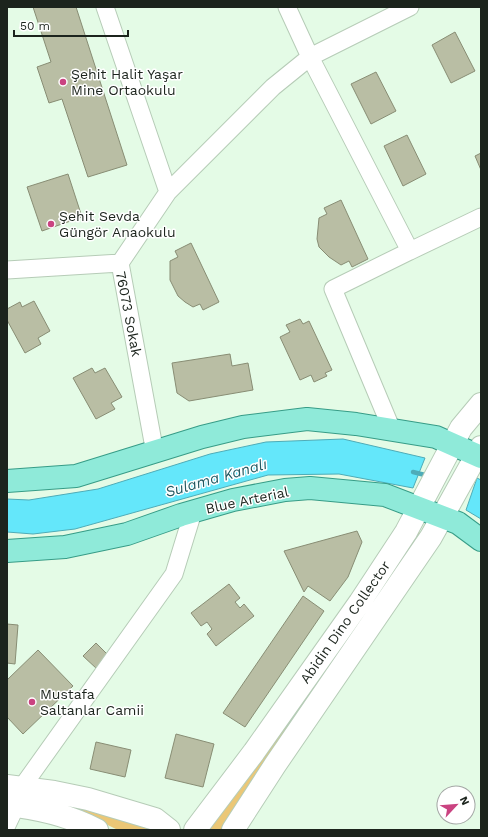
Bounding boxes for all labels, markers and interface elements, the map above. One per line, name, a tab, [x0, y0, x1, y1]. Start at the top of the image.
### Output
scale bar	[14, 12, 128, 38]
text: 50 m	[20, 19, 50, 33]
place label: Şehit Halit Yaşar Mine Ortaokulu	[71, 66, 183, 98]
marker: Şehit Halit Yaşar Mine Ortaokulu	[58, 77, 68, 87]
place label: Şehit Sevda Güngör Anaokulu	[59, 208, 176, 240]
marker: Şehit Sevda Güngör Anaokulu	[46, 219, 56, 229]
street label: 76073 Sokak	[113, 270, 145, 358]
water label: Sulama Kanalı	[163, 455, 269, 501]
street label: Blue Arterial	[204, 483, 291, 517]
street label: Abidin Dino Collector	[297, 557, 394, 686]
place label: Mustafa Saltanlar Camii	[40, 686, 144, 718]
marker: Mustafa Saltanlar Camii	[27, 697, 37, 707]
north arrow	[436, 785, 476, 825]
text: N	[457, 794, 472, 807]

